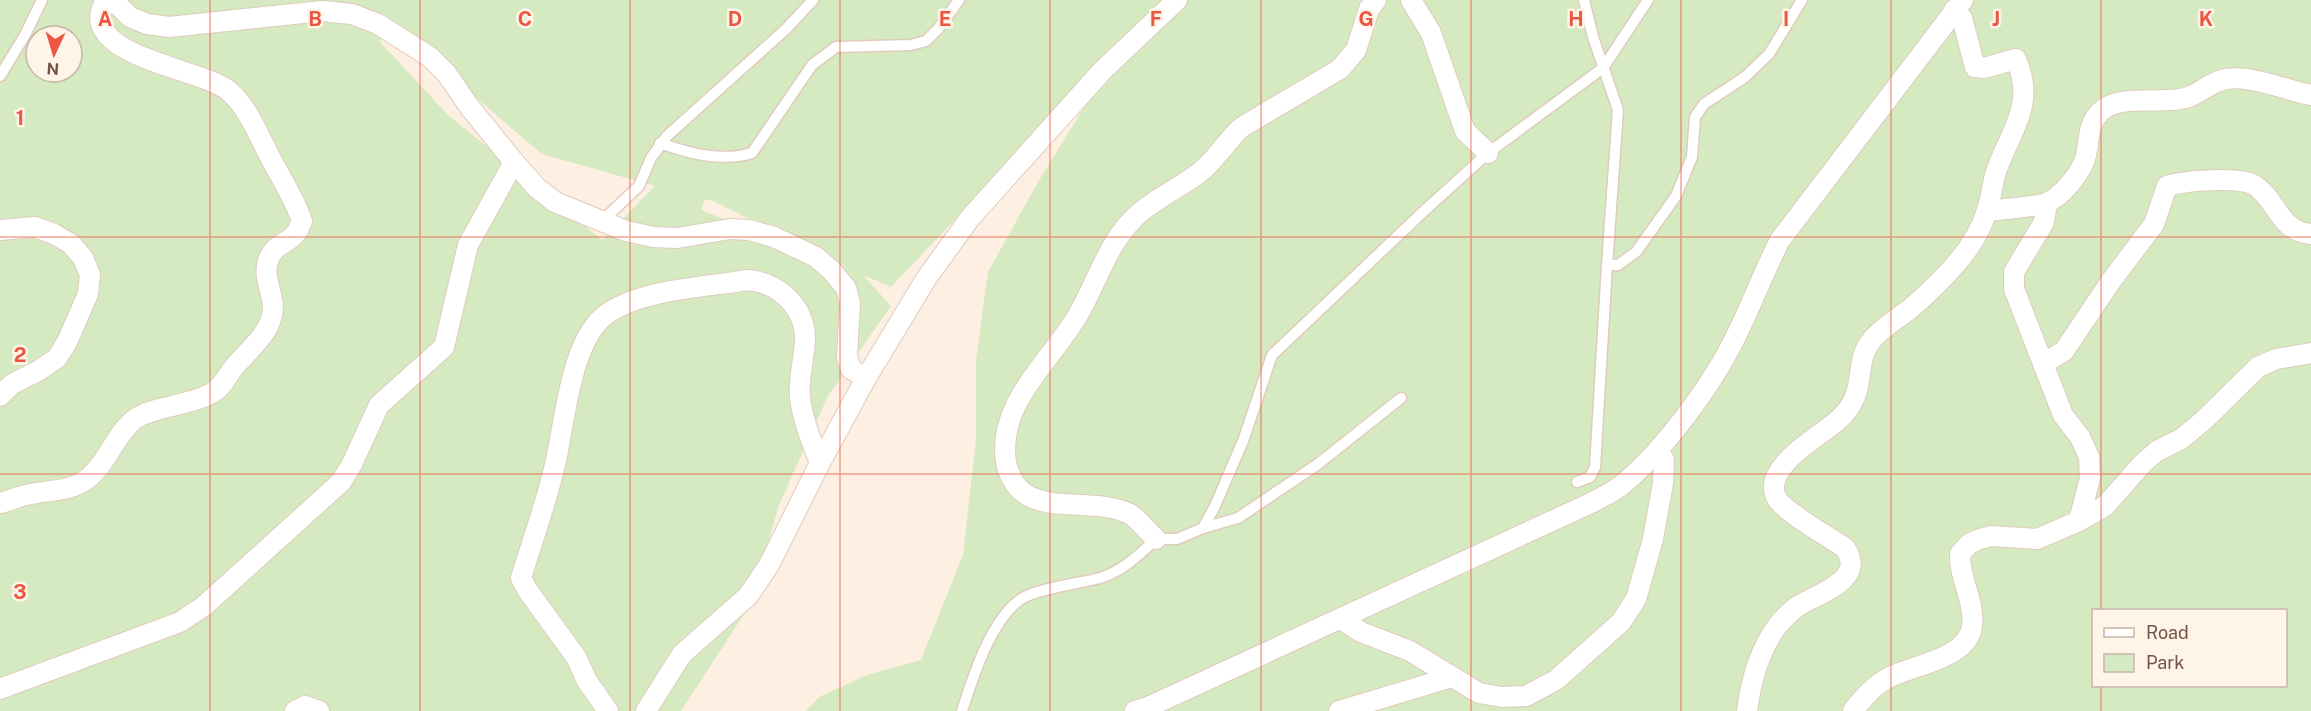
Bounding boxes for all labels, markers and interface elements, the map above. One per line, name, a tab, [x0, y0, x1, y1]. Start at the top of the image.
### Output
text: A	[98, 7, 112, 31]
text: B	[308, 7, 322, 31]
text: C	[518, 7, 532, 31]
text: D	[728, 7, 742, 31]
text: E	[939, 7, 951, 31]
text: F	[1150, 7, 1162, 31]
text: G	[1358, 7, 1374, 31]
text: H	[1568, 7, 1584, 31]
text: I	[1783, 7, 1789, 31]
text: J	[1992, 7, 2000, 31]
text: K	[2199, 7, 2213, 31]
north arrow	[24, 24, 84, 84]
text: N	[46, 59, 60, 78]
text: 1	[16, 106, 24, 130]
text: 2	[14, 343, 26, 367]
text: 3	[13, 580, 27, 604]
legend	[2092, 609, 2287, 687]
text: Road	[2146, 622, 2189, 643]
text: Park	[2146, 652, 2184, 673]

